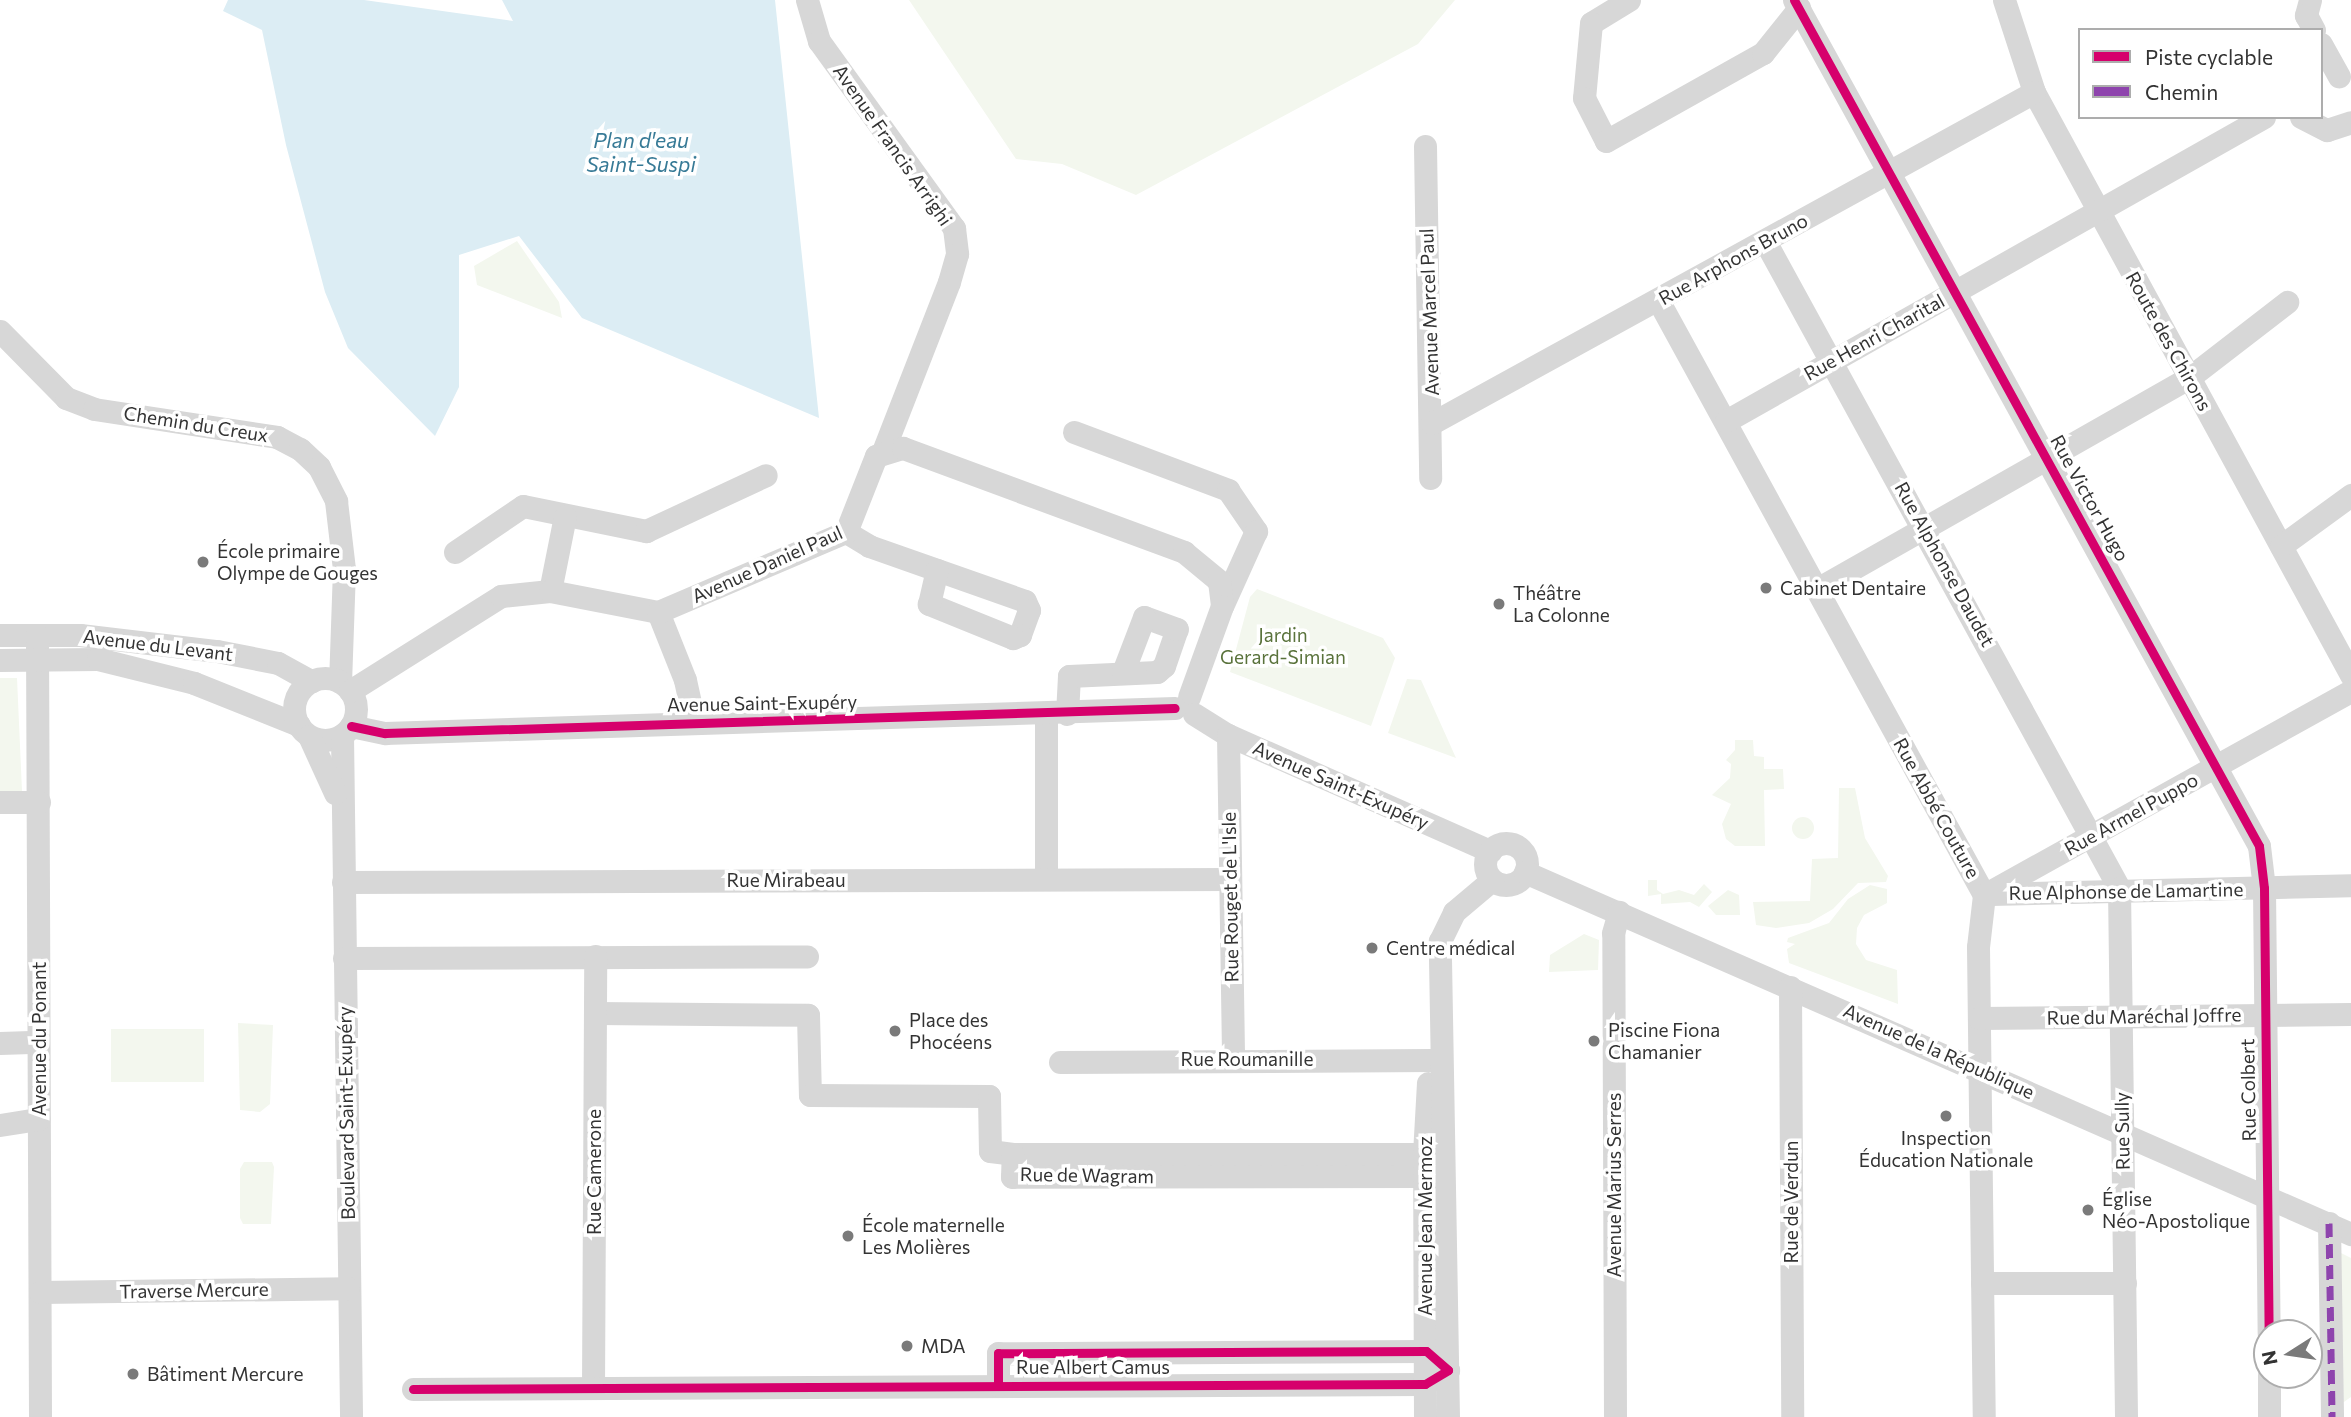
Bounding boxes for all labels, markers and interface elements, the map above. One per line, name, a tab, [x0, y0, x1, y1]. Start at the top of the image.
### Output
legend	[2078, 28, 2323, 119]
text: Piste cyclable	[2145, 44, 2273, 69]
street label: Avenue Francis Arrighi	[829, 60, 957, 230]
text: Chemin	[2145, 79, 2218, 104]
water label: Plan d'eau Saint-Suspi	[586, 127, 696, 177]
street label: Rue Arphons Bruno	[1654, 209, 1812, 309]
street label: Avenue Marcel Paul	[1415, 228, 1443, 396]
street label: Route des Chirons	[2121, 267, 2217, 415]
street label: Rue Henri Charital	[1800, 289, 1948, 385]
street label: Chemin du Creux	[122, 401, 270, 447]
street label: Rue Victor Hugo	[2046, 431, 2134, 565]
street label: Rue Alphonse Daudet	[1890, 478, 2000, 650]
street label: Avenue Daniel Paul	[688, 521, 846, 607]
place label: École primaire Olympe de Gouges	[217, 540, 378, 584]
marker: École primaire Olympe de Gouges	[195, 554, 211, 570]
place label: Cabinet Dentaire	[1780, 577, 1926, 599]
marker: Cabinet Dentaire	[1758, 580, 1774, 596]
place label: Théâtre La Colonne	[1513, 582, 1610, 626]
marker: Théâtre La Colonne	[1491, 596, 1507, 612]
street label: Avenue du Levant	[82, 624, 234, 666]
park label: Jardin Gerard-Simian	[1220, 624, 1346, 668]
street label: Avenue Saint-Exupéry	[667, 690, 857, 716]
street label: Rue Abbé Couture	[1889, 734, 1985, 882]
street label: Avenue Saint-Exupéry	[1249, 736, 1433, 834]
street label: Rue Armel Puppo	[2060, 768, 2202, 860]
street label: Rue Rouget de L'Isle	[1217, 812, 1243, 982]
street label: Rue Mirabeau	[726, 869, 846, 891]
street label: Rue Alphonse de Lamartine	[2008, 878, 2244, 904]
place label: Centre médical	[1386, 937, 1515, 959]
marker: Centre médical	[1364, 940, 1380, 956]
street label: Avenue du Ponant	[28, 962, 50, 1116]
street label: Avenue de la République	[1840, 999, 2038, 1103]
street label: Rue du Maréchal Joffre	[2046, 1003, 2242, 1029]
street label: Boulevard Saint-Exupéry	[333, 1006, 359, 1220]
place label: Place des Phocéens	[909, 1009, 992, 1053]
place label: Piscine Fiona Chamanier	[1608, 1019, 1720, 1063]
marker: Place des Phocéens	[887, 1023, 903, 1039]
marker: Piscine Fiona Chamanier	[1586, 1033, 1602, 1049]
street label: Rue Colbert	[2236, 1038, 2260, 1142]
street label: Rue Roumanille	[1181, 1048, 1313, 1070]
street label: Rue Sully	[2110, 1092, 2134, 1170]
street label: Avenue Marius Serres	[1603, 1093, 1625, 1277]
marker: Inspection Éducation Nationale	[1938, 1108, 1954, 1124]
street label: Rue Camerone	[583, 1109, 605, 1235]
place label: Inspection Éducation Nationale	[1859, 1127, 2033, 1171]
street label: Avenue Jean Mermoz	[1414, 1136, 1436, 1316]
street label: Rue de Verdun	[1780, 1140, 1802, 1264]
street label: Rue de Wagram	[1020, 1162, 1154, 1188]
place label: Église Néo-Apostolique	[2102, 1188, 2250, 1232]
marker: Église Néo-Apostolique	[2080, 1202, 2096, 1218]
place label: École maternelle Les Molières	[862, 1214, 1005, 1258]
marker: École maternelle Les Molières	[840, 1228, 856, 1244]
street label: Traverse Mercure	[119, 1277, 269, 1303]
north arrow	[2253, 1319, 2323, 1389]
place label: MDA	[921, 1335, 966, 1357]
marker: MDA	[899, 1338, 915, 1354]
text: N	[2256, 1349, 2282, 1367]
street label: Rue Albert Camus	[1016, 1356, 1170, 1378]
place label: Bâtiment Mercure	[147, 1363, 303, 1385]
marker: Bâtiment Mercure	[125, 1366, 141, 1382]

